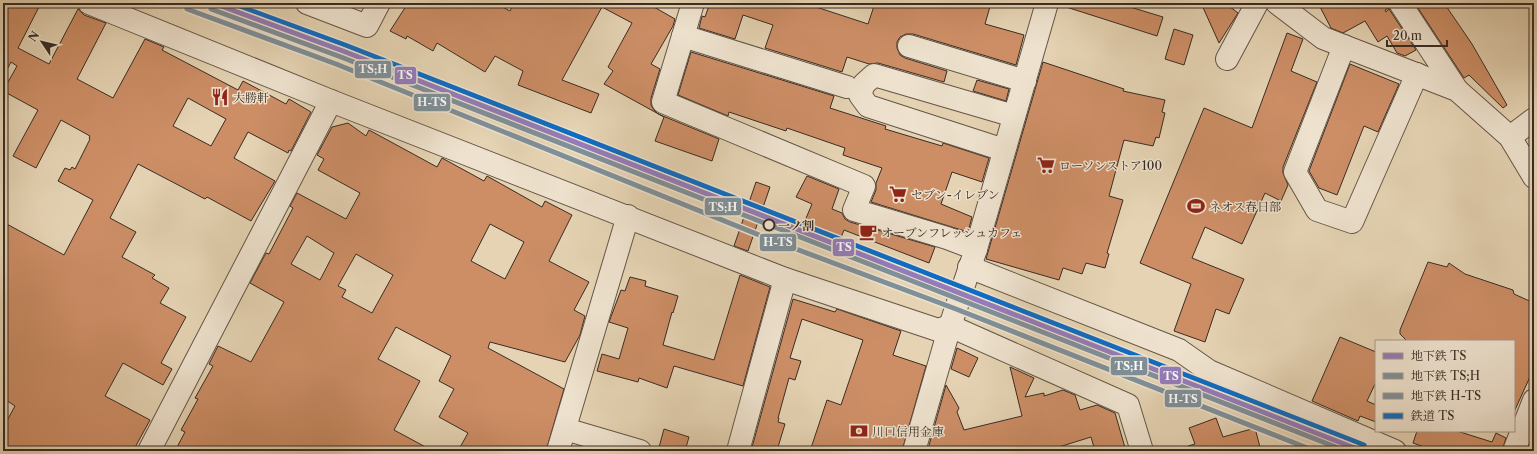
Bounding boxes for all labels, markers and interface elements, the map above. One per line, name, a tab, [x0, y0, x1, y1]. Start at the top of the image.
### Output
north arrow	[22, 22, 62, 62]
scale bar	[1387, 22, 1447, 48]
text: N	[25, 28, 43, 44]
text: 20 m	[1393, 28, 1422, 43]
line badge: TS;H	[354, 60, 392, 79]
text: TS;H	[359, 62, 387, 76]
line badge: TS	[394, 66, 417, 85]
text: TS	[397, 68, 413, 82]
restaurant icon: 大勝軒	[210, 87, 230, 107]
place label: 大勝軒	[233, 90, 269, 105]
line badge: H-TS	[413, 93, 451, 112]
text: H-TS	[417, 95, 447, 109]
supermarket icon: ローソンストア100	[1036, 155, 1056, 175]
place label: ローソンストア100	[1059, 158, 1162, 173]
supermarket icon: セブン-イレブン	[888, 184, 908, 204]
place label: セブン-イレブン	[911, 187, 1000, 202]
sports icon: ネオス春日部	[1186, 196, 1206, 216]
line badge: TS;H	[704, 197, 742, 216]
place label: ネオス春日部	[1209, 199, 1281, 214]
text: TS;H	[709, 200, 737, 214]
marker: 一ノ割	[762, 218, 776, 232]
place label: 一ノ割	[778, 218, 814, 233]
cafe icon: オーブンフレッシュカフェ	[858, 222, 878, 242]
place label: オーブンフレッシュカフェ	[881, 225, 1022, 240]
line badge: H-TS	[759, 233, 797, 252]
text: H-TS	[763, 235, 793, 249]
line badge: TS	[832, 238, 855, 257]
text: TS	[836, 240, 852, 254]
legend	[1375, 340, 1515, 432]
text: 地下鉄 TS	[1411, 348, 1466, 363]
line badge: TS;H	[1110, 356, 1148, 376]
text: TS;H	[1115, 359, 1143, 373]
line badge: TS	[1159, 366, 1182, 385]
text: 地下鉄 TS;H	[1411, 368, 1480, 383]
text: TS	[1163, 369, 1179, 383]
text: 地下鉄 H-TS	[1411, 388, 1481, 403]
line badge: H-TS	[1164, 389, 1202, 408]
text: H-TS	[1168, 392, 1198, 406]
text: 鉄道 TS	[1410, 408, 1454, 423]
bank icon: 川口信用金庫	[849, 421, 869, 441]
place label: 川口信用金庫	[872, 424, 944, 439]

